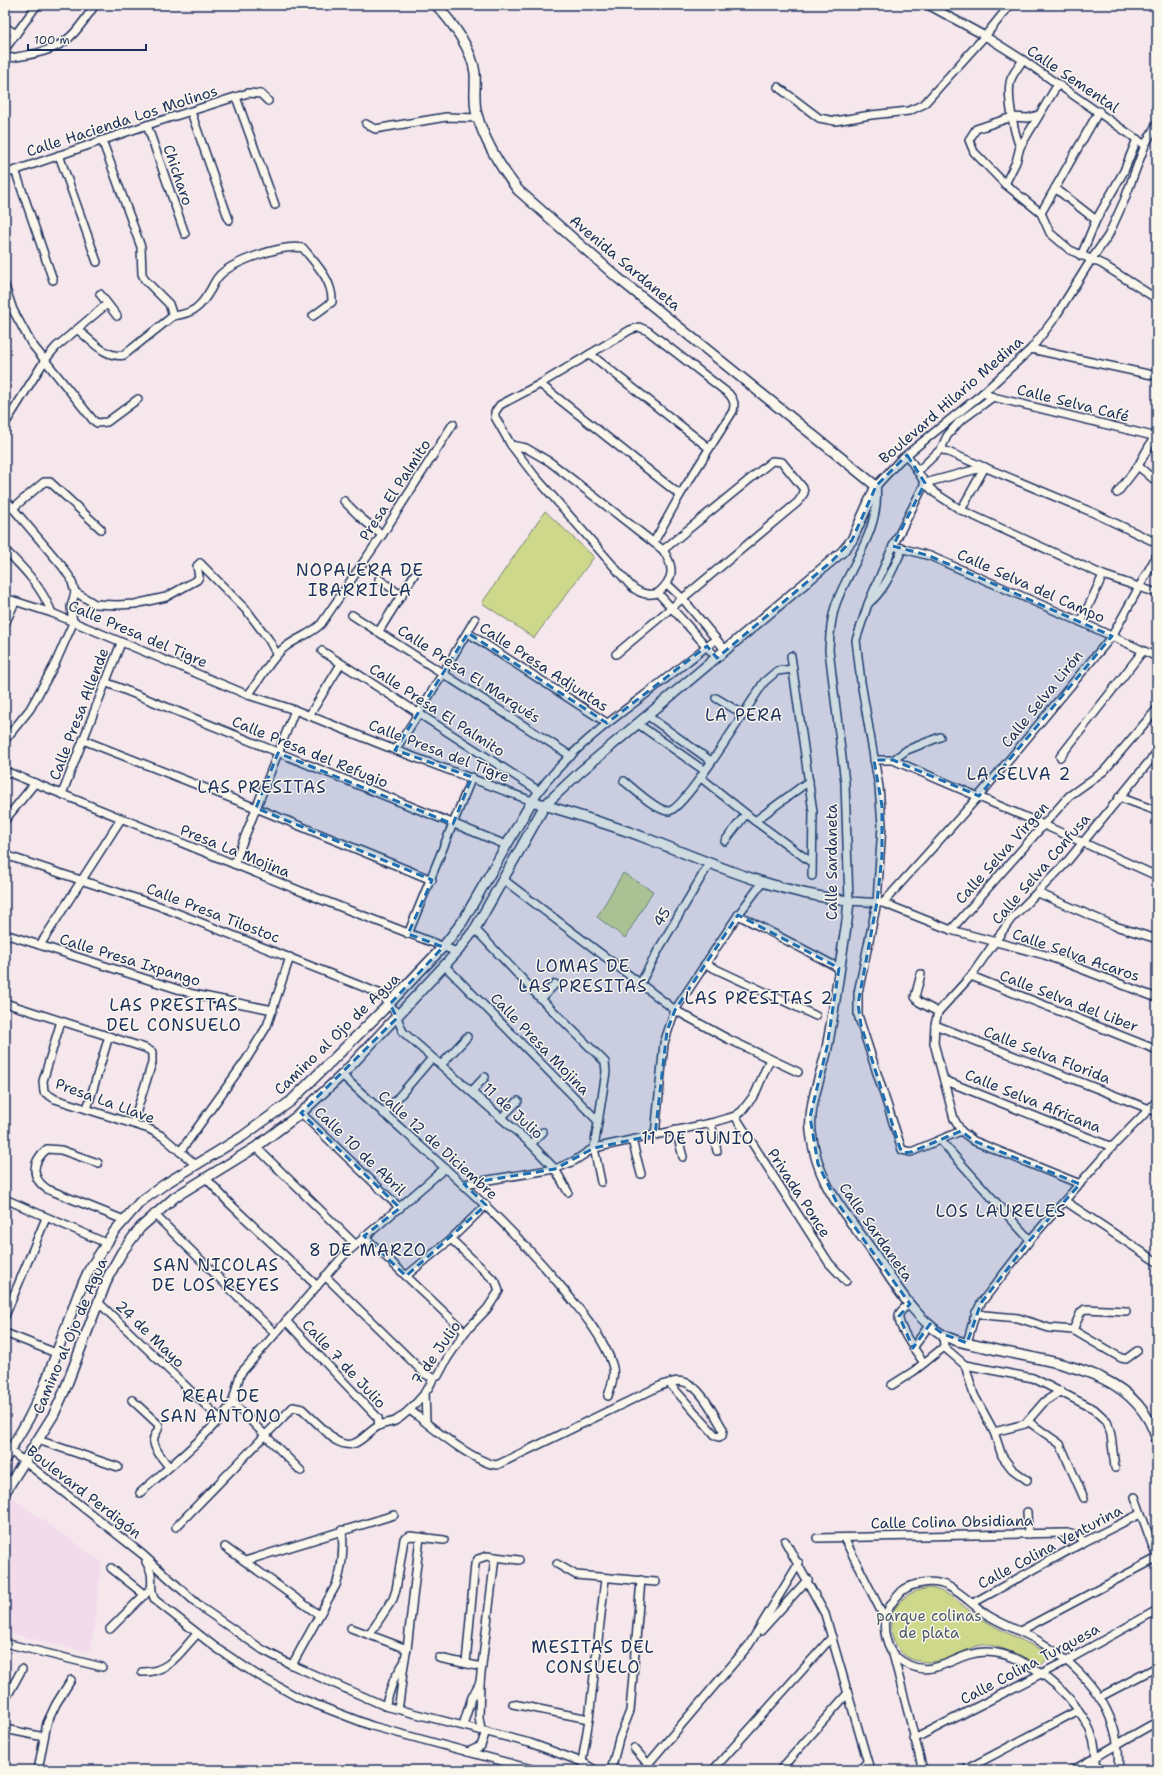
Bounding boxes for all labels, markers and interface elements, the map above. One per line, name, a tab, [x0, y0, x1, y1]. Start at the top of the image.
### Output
scale bar	[28, 26, 146, 52]
text: 100 m	[34, 32, 70, 48]
street label: Calle Semental	[1023, 41, 1124, 118]
street label: Calle Hacienda Los Molinos	[24, 81, 220, 161]
street label: Chicharo	[158, 142, 198, 208]
street label: Avenida Sardaneta	[565, 211, 685, 316]
street label: Boulevard Hilario Medina	[875, 331, 1028, 468]
street label: Calle Selva Café	[1015, 379, 1131, 427]
street label: Presa El Palmito	[355, 435, 435, 545]
street label: Calle Selva del Campo	[954, 544, 1108, 628]
district label: NOPALERA DE IBARRILLA	[296, 559, 424, 601]
street label: Calle Presa del Tigre	[65, 596, 211, 672]
street label: Calle Presa Adjuntas	[476, 618, 612, 716]
street label: Calle Presa El Marqués	[394, 620, 544, 728]
street label: Calle Presa Allende	[44, 645, 114, 783]
street label: Calle Selva Lirón	[996, 646, 1088, 752]
street label: Calle Presa El Palmito	[365, 659, 509, 761]
district label: LA PERA	[705, 704, 783, 726]
street label: Calle Presa del Refugio	[229, 711, 391, 793]
street label: Calle Presa del Tigre	[366, 715, 512, 787]
district label: LA SELVA 2	[967, 763, 1071, 785]
district label: LAS PRESITAS	[197, 776, 327, 798]
street label: Calle Selva Virgen	[951, 798, 1053, 908]
street label: Calle Sardaneta	[822, 803, 842, 920]
street label: Calle Selva Confusa	[987, 809, 1095, 929]
street label: Presa La Mojina	[177, 820, 294, 882]
street label: Calle Presa Tilostoc	[143, 878, 283, 948]
street label: 45	[648, 904, 676, 930]
street label: Calle Selva Acaros	[1010, 924, 1142, 986]
street label: Calle Presa Ixpango	[57, 929, 203, 991]
district label: LOMAS DE LAS PRESITAS	[518, 955, 648, 997]
street label: Calle Selva del Liber	[997, 965, 1141, 1037]
street label: Camino al Ojo de Agua	[270, 968, 405, 1099]
district label: LAS PRESITAS 2	[684, 987, 834, 1009]
street label: Calle Presa Mojina	[486, 988, 595, 1100]
district label: LAS PRESITAS DEL CONSUELO	[106, 994, 242, 1036]
street label: Calle Selva Florida	[981, 1022, 1114, 1089]
street label: Calle Selva Africana	[962, 1064, 1105, 1138]
street label: Presa La Llave	[52, 1074, 158, 1128]
street label: 11 de Julio	[478, 1078, 548, 1144]
street label: Calle 12 de Diciembre	[374, 1086, 502, 1204]
street label: Calle 10 de Abril	[310, 1102, 410, 1200]
district label: 11 DE JUNIO	[641, 1127, 755, 1149]
street label: Privada Ponce	[763, 1145, 835, 1241]
street label: Calle Sardaneta	[834, 1179, 918, 1286]
district label: LOS LAURELES	[936, 1200, 1066, 1222]
district label: 8 DE MARZO	[309, 1239, 427, 1261]
district label: SAN NICOLAS DE LOS REYES	[152, 1254, 280, 1296]
street label: Camino al Ojo de Agua	[28, 1255, 112, 1417]
street label: 24 de Mayo	[111, 1296, 189, 1372]
street label: Calle 7 de Julio	[298, 1315, 390, 1413]
street label: 7 de Julio	[407, 1317, 465, 1389]
district label: REAL DE SAN ANTONO	[160, 1385, 282, 1427]
street label: Boulevard Perdigón	[22, 1441, 146, 1543]
street label: Calle Colina Venturina	[974, 1500, 1126, 1594]
street label: Calle Colina Obsidiana	[871, 1511, 1034, 1533]
park label: parque colinas de plata	[876, 1606, 982, 1643]
street label: Calle Colina Turquesa	[957, 1618, 1104, 1709]
district label: MESITAS DEL CONSUELO	[531, 1636, 655, 1678]

